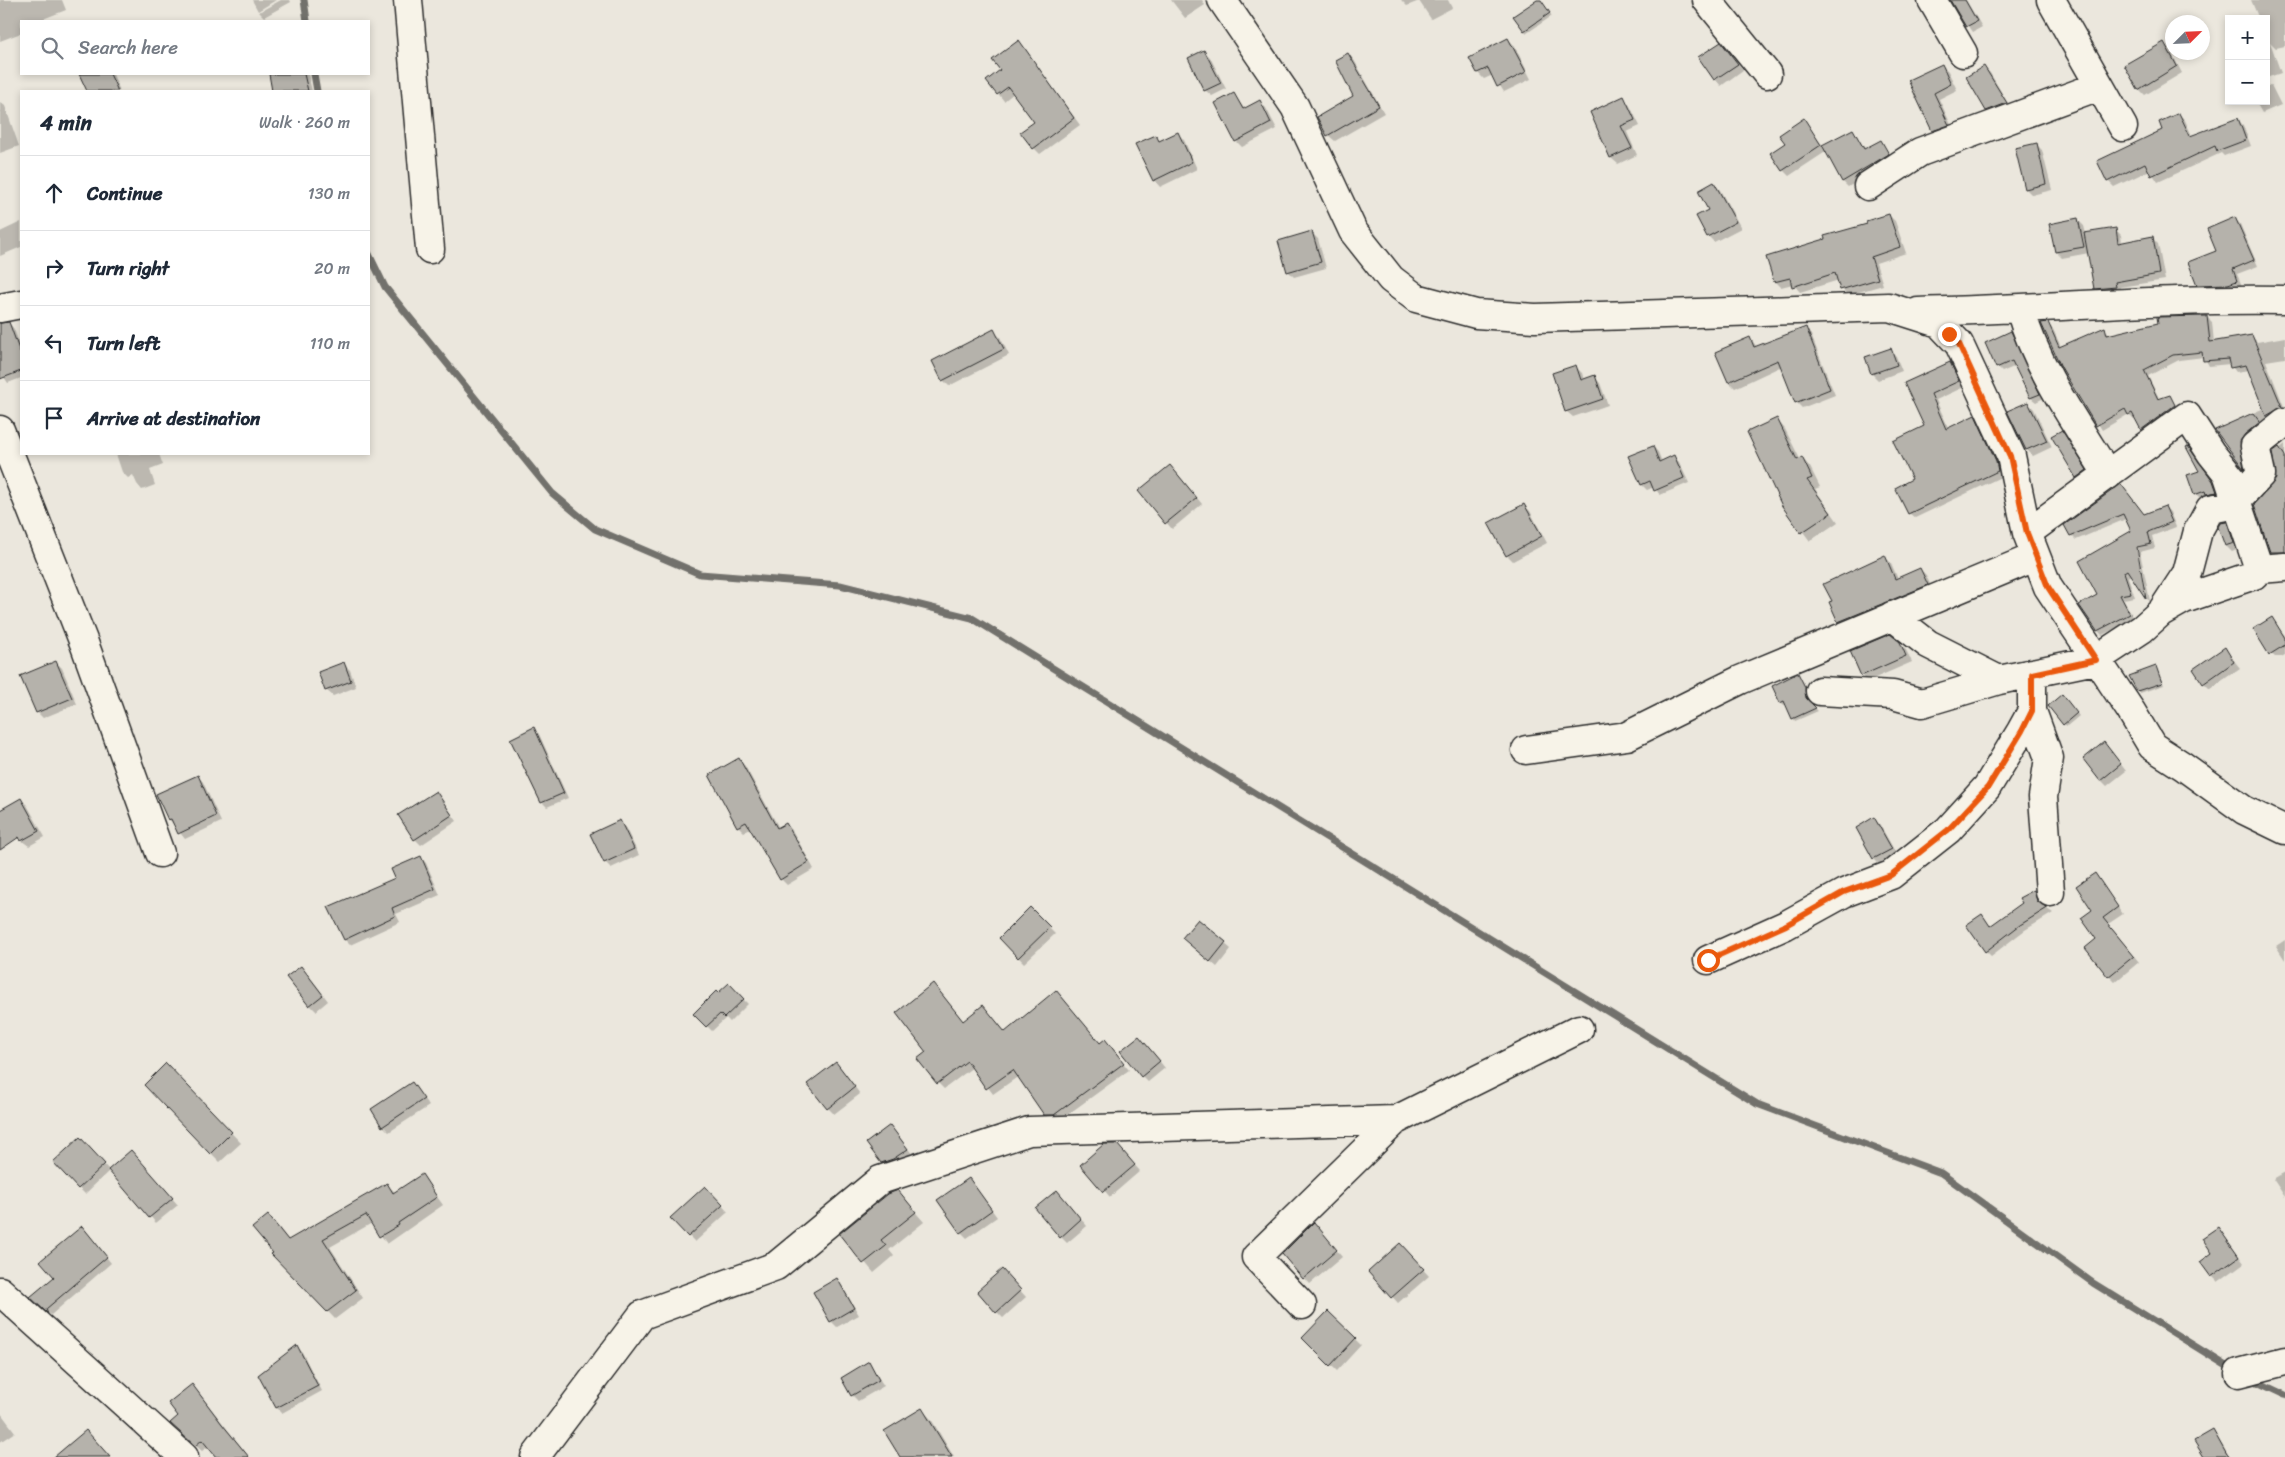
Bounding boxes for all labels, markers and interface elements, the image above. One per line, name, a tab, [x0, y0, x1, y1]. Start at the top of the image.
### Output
north arrow	[2165, 15, 2210, 60]
map controls	[2225, 15, 2270, 105]
button: +	[2225, 15, 2270, 60]
search box	[20, 20, 370, 75]
text: Search here	[78, 31, 178, 64]
icon: search	[38, 34, 66, 62]
button: −	[2225, 60, 2270, 105]
text: 4 min	[40, 104, 92, 142]
text: Walk · 260 m	[259, 108, 350, 137]
text: Continue	[87, 177, 163, 210]
icon: ahead	[40, 179, 68, 207]
text: 130 m	[308, 179, 350, 208]
text: Turn right	[87, 252, 169, 285]
icon: right	[40, 254, 68, 282]
text: 20 m	[314, 254, 350, 283]
route end	[1938, 323, 1961, 346]
text: Turn left	[87, 327, 160, 360]
icon: left	[40, 329, 68, 357]
text: 110 m	[310, 329, 350, 358]
text: Arrive at destination	[87, 402, 260, 435]
icon: arrive	[40, 404, 68, 432]
route start	[1697, 949, 1720, 972]

